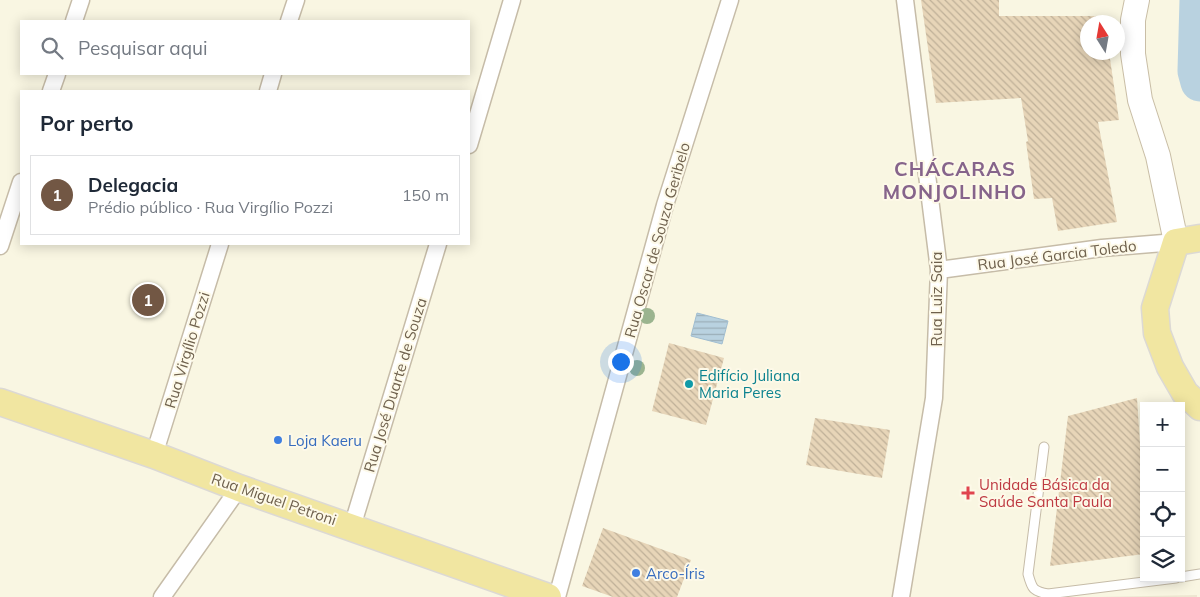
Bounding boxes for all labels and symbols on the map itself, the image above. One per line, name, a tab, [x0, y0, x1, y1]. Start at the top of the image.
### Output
north arrow	[1080, 15, 1125, 60]
street label: Rua Oscar de Souza Geribelo	[620, 140, 694, 340]
district label: CHÁCARAS MONJOLINHO	[883, 156, 1027, 204]
street label: Rua José Garcia Toledo	[976, 236, 1138, 274]
street label: Rua Luiz Saia	[927, 252, 946, 346]
pin: 1	[132, 281, 164, 319]
street label: Rua Virgílio Pozzi	[160, 289, 214, 411]
street label: Rua José Duarte de Souza	[359, 296, 431, 474]
your location	[608, 349, 634, 375]
place label: Edifício Juliana Maria Peres	[699, 366, 800, 402]
marker: Edifício Juliana Maria Peres	[683, 378, 695, 390]
place label: Loja Kaeru	[288, 431, 362, 450]
marker: Loja Kaeru	[272, 434, 284, 446]
street label: Rua Miguel Petroni	[209, 469, 339, 529]
place label: Unidade Básica da Saúde Santa Paula	[979, 475, 1112, 511]
marker: Unidade Básica da Saúde Santa Paula	[961, 486, 975, 500]
place label: Arco-Íris	[646, 564, 705, 583]
marker: Arco-Íris	[630, 567, 642, 579]

